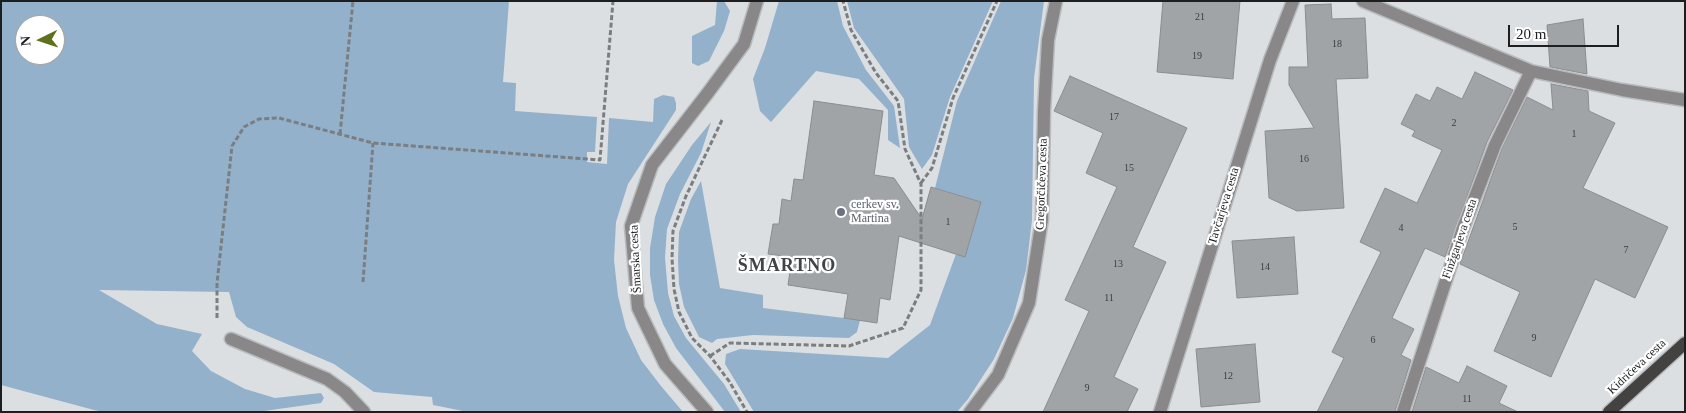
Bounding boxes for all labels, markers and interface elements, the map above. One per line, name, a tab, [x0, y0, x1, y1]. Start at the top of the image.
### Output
house number: 21	[1195, 11, 1205, 23]
north arrow	[15, 15, 65, 65]
scale bar	[1511, 15, 1622, 47]
text: 20 m	[1516, 26, 1546, 42]
text: N	[18, 35, 33, 47]
house number: 18	[1332, 38, 1342, 50]
house number: 19	[1192, 50, 1202, 62]
house number: 17	[1109, 111, 1119, 123]
house number: 2	[1452, 117, 1456, 129]
house number: 1	[1572, 128, 1576, 140]
street label: Gregorčičeva cesta	[1033, 138, 1051, 230]
house number: 16	[1299, 153, 1309, 165]
house number: 15	[1124, 162, 1134, 174]
street label: Tavčarjeva cesta	[1206, 166, 1242, 246]
street label: Finžgarjeva cesta	[1440, 197, 1480, 281]
place label: cerkev sv. Martina	[851, 198, 899, 226]
marker: cerkev sv. Martina	[835, 206, 847, 218]
house number: 1	[946, 216, 950, 228]
house number: 5	[1512, 221, 1518, 233]
house number: 4	[1398, 222, 1404, 234]
street label: Šmarska cesta	[627, 225, 645, 293]
house number: 7	[1624, 244, 1628, 256]
district label: ŠMARTNO	[737, 255, 837, 277]
house number: 13	[1113, 258, 1123, 270]
house number: 14	[1260, 261, 1270, 273]
house number: 11	[1104, 292, 1114, 304]
house number: 9	[1532, 332, 1536, 344]
house number: 6	[1370, 334, 1376, 346]
street label: Kidričeva cesta	[1605, 336, 1669, 398]
house number: 12	[1223, 370, 1233, 382]
house number: 9	[1084, 382, 1090, 394]
house number: 11	[1462, 393, 1472, 405]

